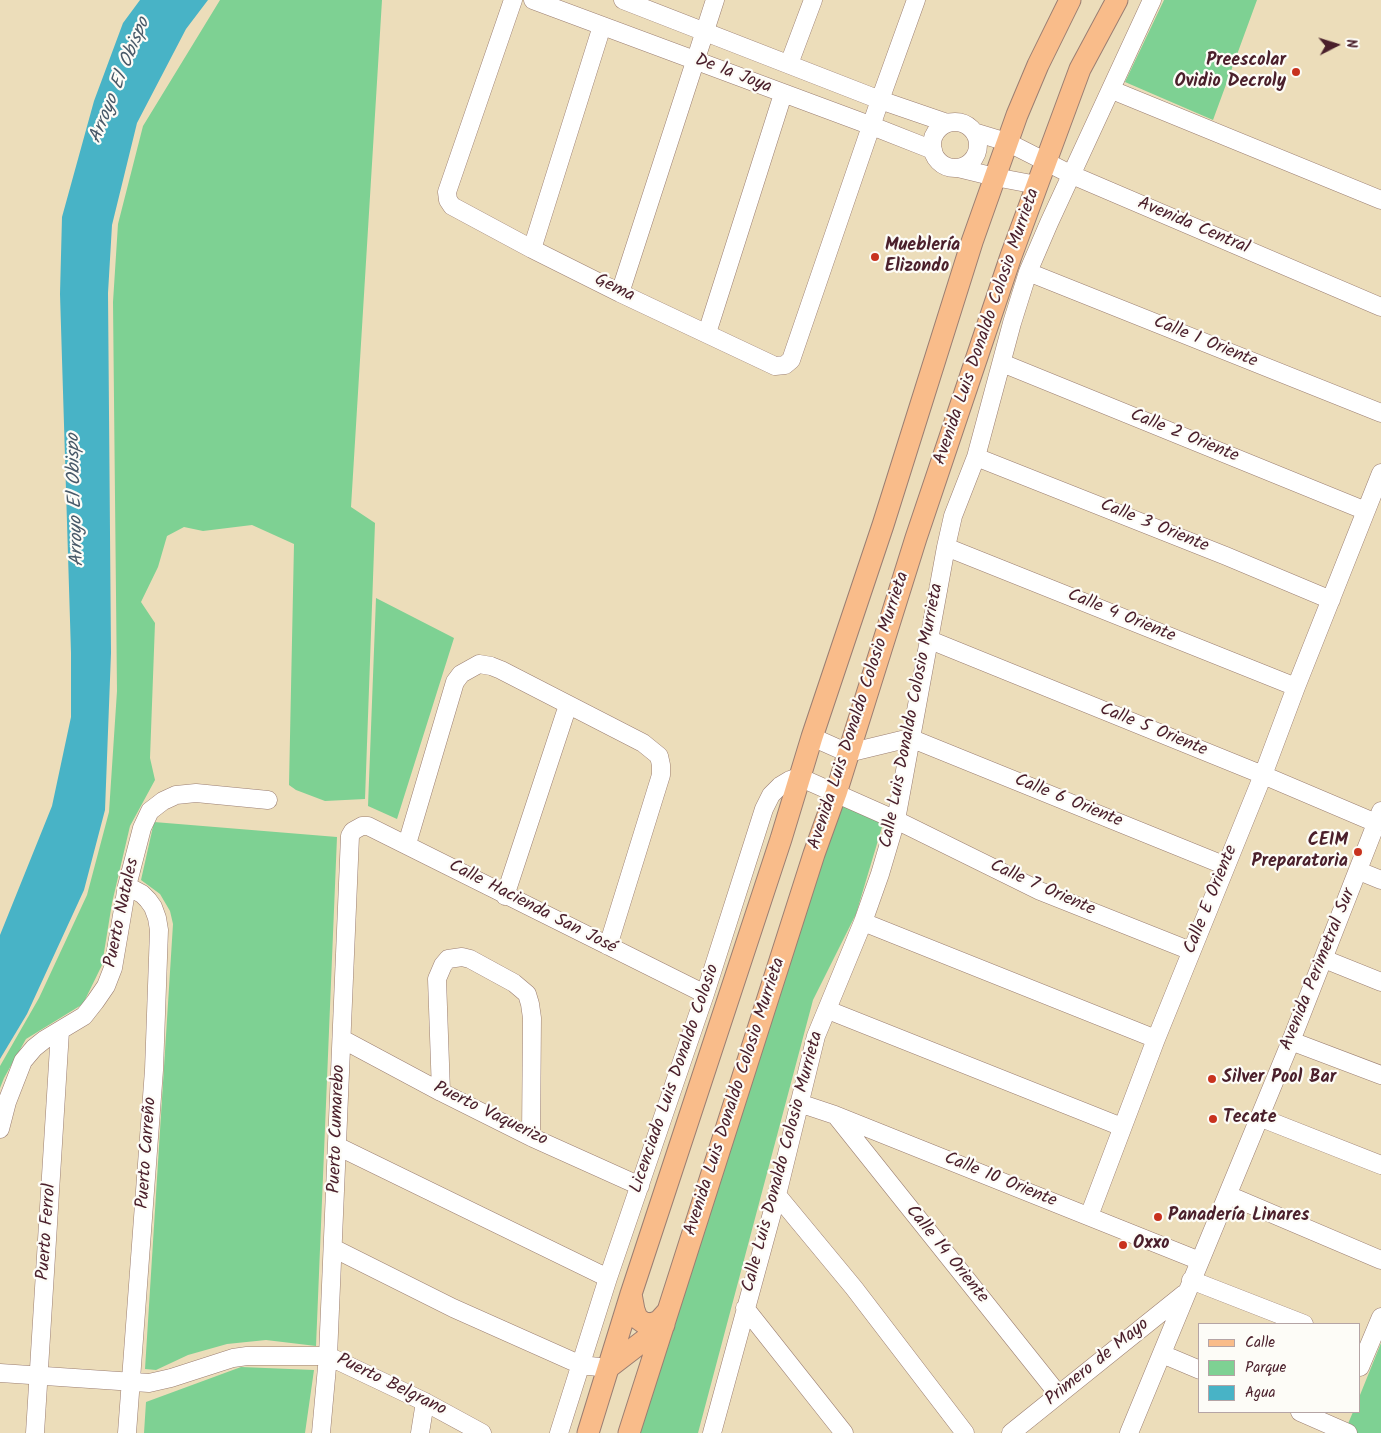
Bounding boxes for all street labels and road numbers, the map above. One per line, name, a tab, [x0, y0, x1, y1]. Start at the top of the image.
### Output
street label: De la Joya	[692, 51, 774, 99]
street label: Avenida Luis Donaldo Colosio Murrieta	[930, 186, 1046, 468]
street label: Avenida Central	[1134, 194, 1252, 260]
street label: Gema	[590, 270, 638, 308]
street label: Calle 1 Oriente	[1150, 312, 1260, 374]
street label: Calle 2 Oriente	[1127, 405, 1241, 469]
street label: Calle 3 Oriente	[1097, 495, 1211, 559]
street label: Avenida Luis Donaldo Colosio Murrieta	[805, 569, 915, 853]
street label: Calle Luis Donaldo Colosio Murrieta	[877, 582, 949, 850]
street label: Calle 4 Oriente	[1064, 586, 1178, 648]
street label: Calle 5 Oriente	[1096, 700, 1210, 762]
street label: Calle 6 Oriente	[1011, 771, 1125, 833]
street label: Calle E Oriente	[1180, 843, 1244, 957]
street label: Puerto Natales	[101, 856, 145, 970]
street label: Calle Hacienda San José	[444, 856, 620, 960]
street label: Calle 7 Oriente	[986, 856, 1098, 922]
street label: Avenida Perimetral Sur	[1277, 886, 1361, 1054]
street label: Avenida Luis Donaldo Colosio Murrieta	[681, 955, 791, 1239]
street label: Licenciado Luis Donaldo Colosio	[627, 962, 725, 1196]
street label: Calle Luis Donaldo Colosio Murrieta	[739, 1029, 829, 1295]
street label: Puerto Cumarebo	[325, 1064, 351, 1194]
street label: Puerto Vaquerizo	[429, 1078, 551, 1152]
street label: Puerto Carreño	[133, 1096, 163, 1210]
street label: Calle 10 Oriente	[941, 1149, 1059, 1213]
street label: Puerto Ferrol	[34, 1183, 62, 1281]
street label: Calle 14 Oriente	[900, 1202, 992, 1308]
street label: Primero de Mayo	[1042, 1315, 1154, 1411]
street label: Puerto Belgrano	[333, 1350, 449, 1422]

